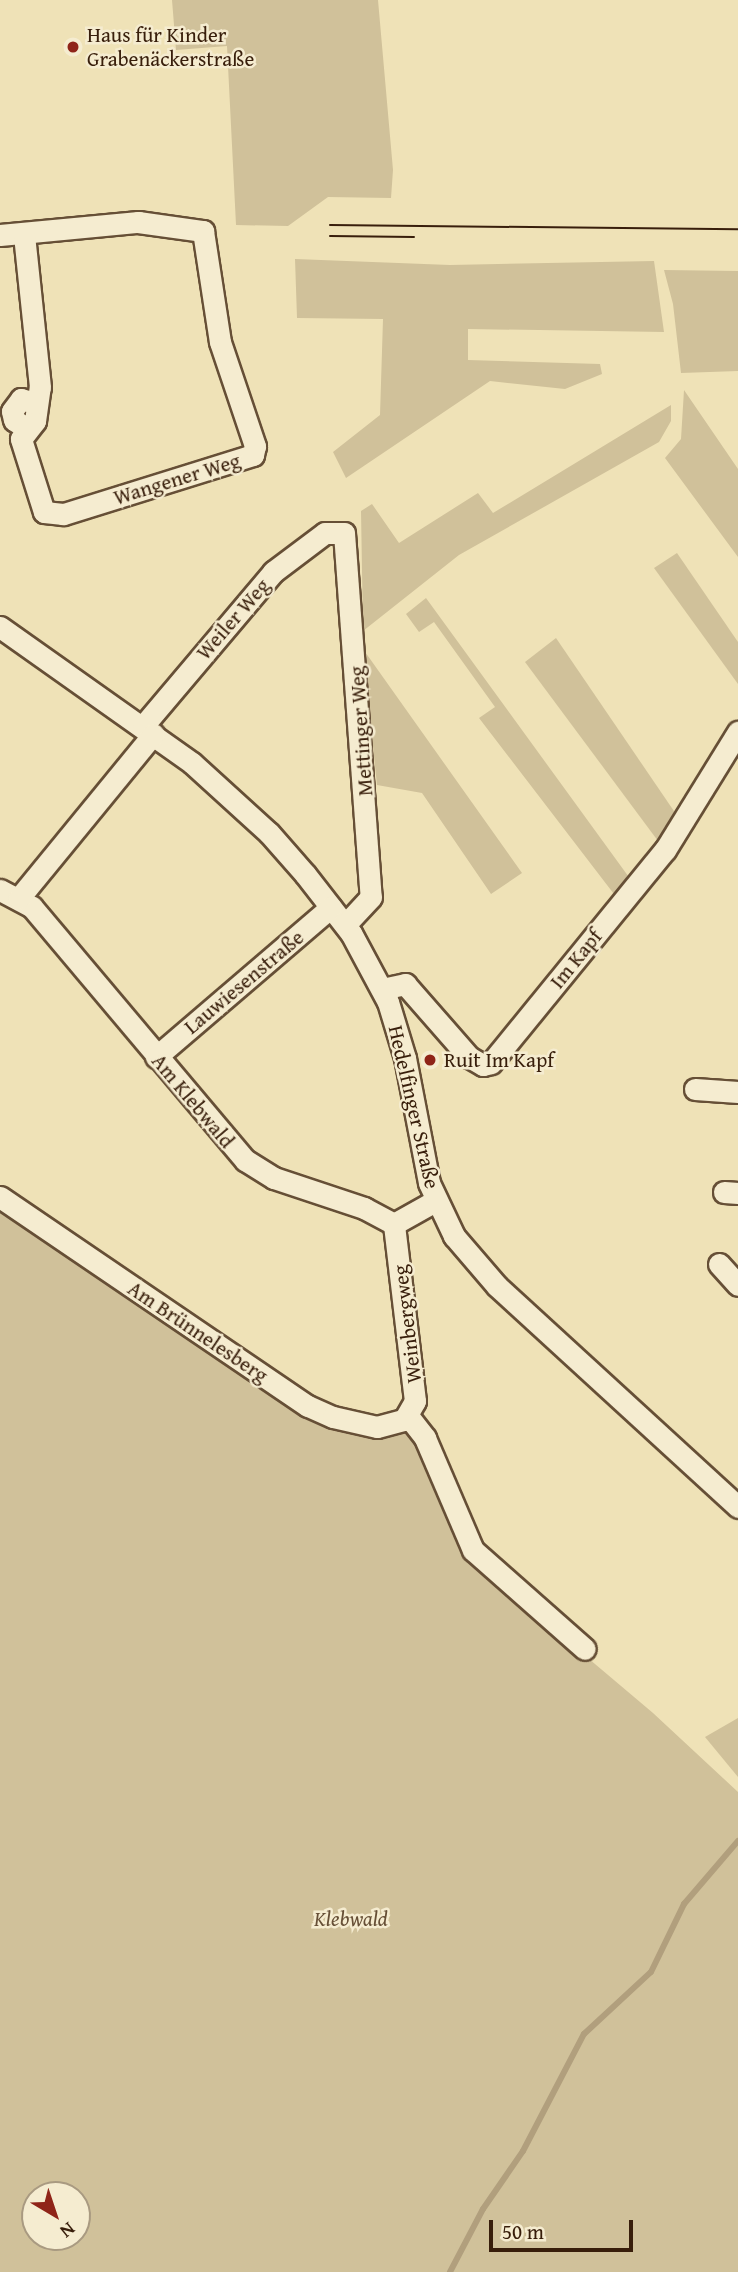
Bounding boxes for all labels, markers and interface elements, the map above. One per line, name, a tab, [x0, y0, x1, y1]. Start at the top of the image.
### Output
place label: Haus für Kinder Grabenäckerstraße	[87, 22, 254, 72]
marker: Haus für Kinder Grabenäckerstraße	[65, 39, 81, 55]
street label: Wangener Weg	[111, 448, 243, 510]
street label: Weiler Weg	[191, 573, 275, 665]
street label: Mettinger Weg	[344, 665, 378, 797]
street label: Im Kapf	[545, 924, 607, 994]
street label: Lauwiesenstraße	[179, 925, 309, 1039]
street label: Hedelfinger Straße	[383, 1023, 445, 1191]
place label: Ruit Im Kapf	[444, 1047, 554, 1073]
street label: Am Klebwald	[146, 1049, 240, 1153]
marker: Ruit Im Kapf	[422, 1052, 438, 1068]
street label: Weinbergweg	[387, 1263, 427, 1385]
street label: Am Brünnelesberg	[123, 1276, 273, 1388]
park label: Klebwald	[314, 1906, 388, 1932]
north arrow	[21, 2181, 91, 2251]
scale bar	[493, 2206, 636, 2250]
text: N	[54, 2216, 82, 2246]
text: 50 m	[502, 2216, 544, 2247]

